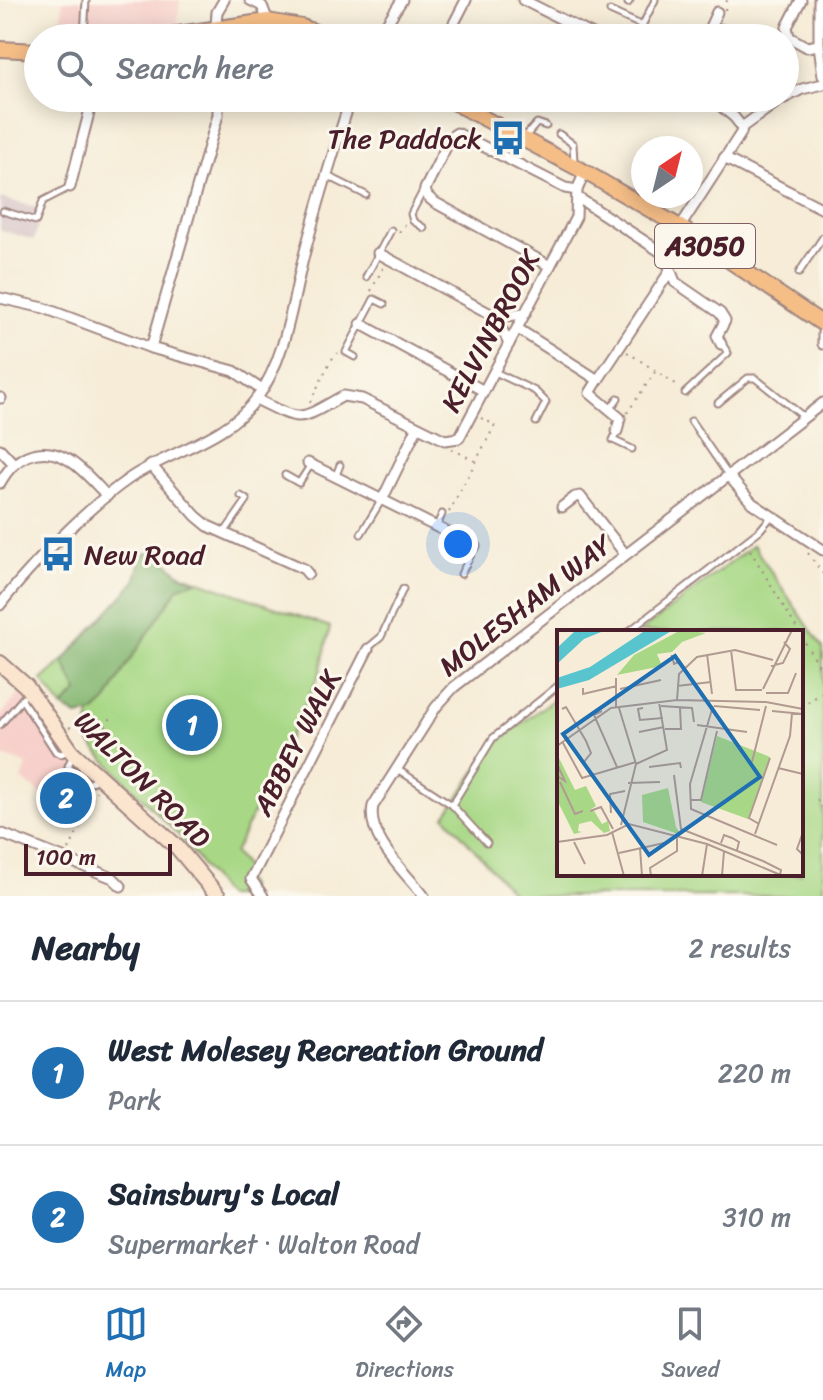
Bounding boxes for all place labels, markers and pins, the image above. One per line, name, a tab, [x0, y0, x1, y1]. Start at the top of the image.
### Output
place label: The Paddock	[327, 114, 482, 163]
bus stop icon: The Paddock	[489, 119, 527, 157]
place label: New Road	[84, 530, 207, 579]
bus stop icon: New Road	[39, 535, 77, 573]
pin: 1	[166, 695, 218, 755]
pin: 2	[40, 768, 92, 828]

